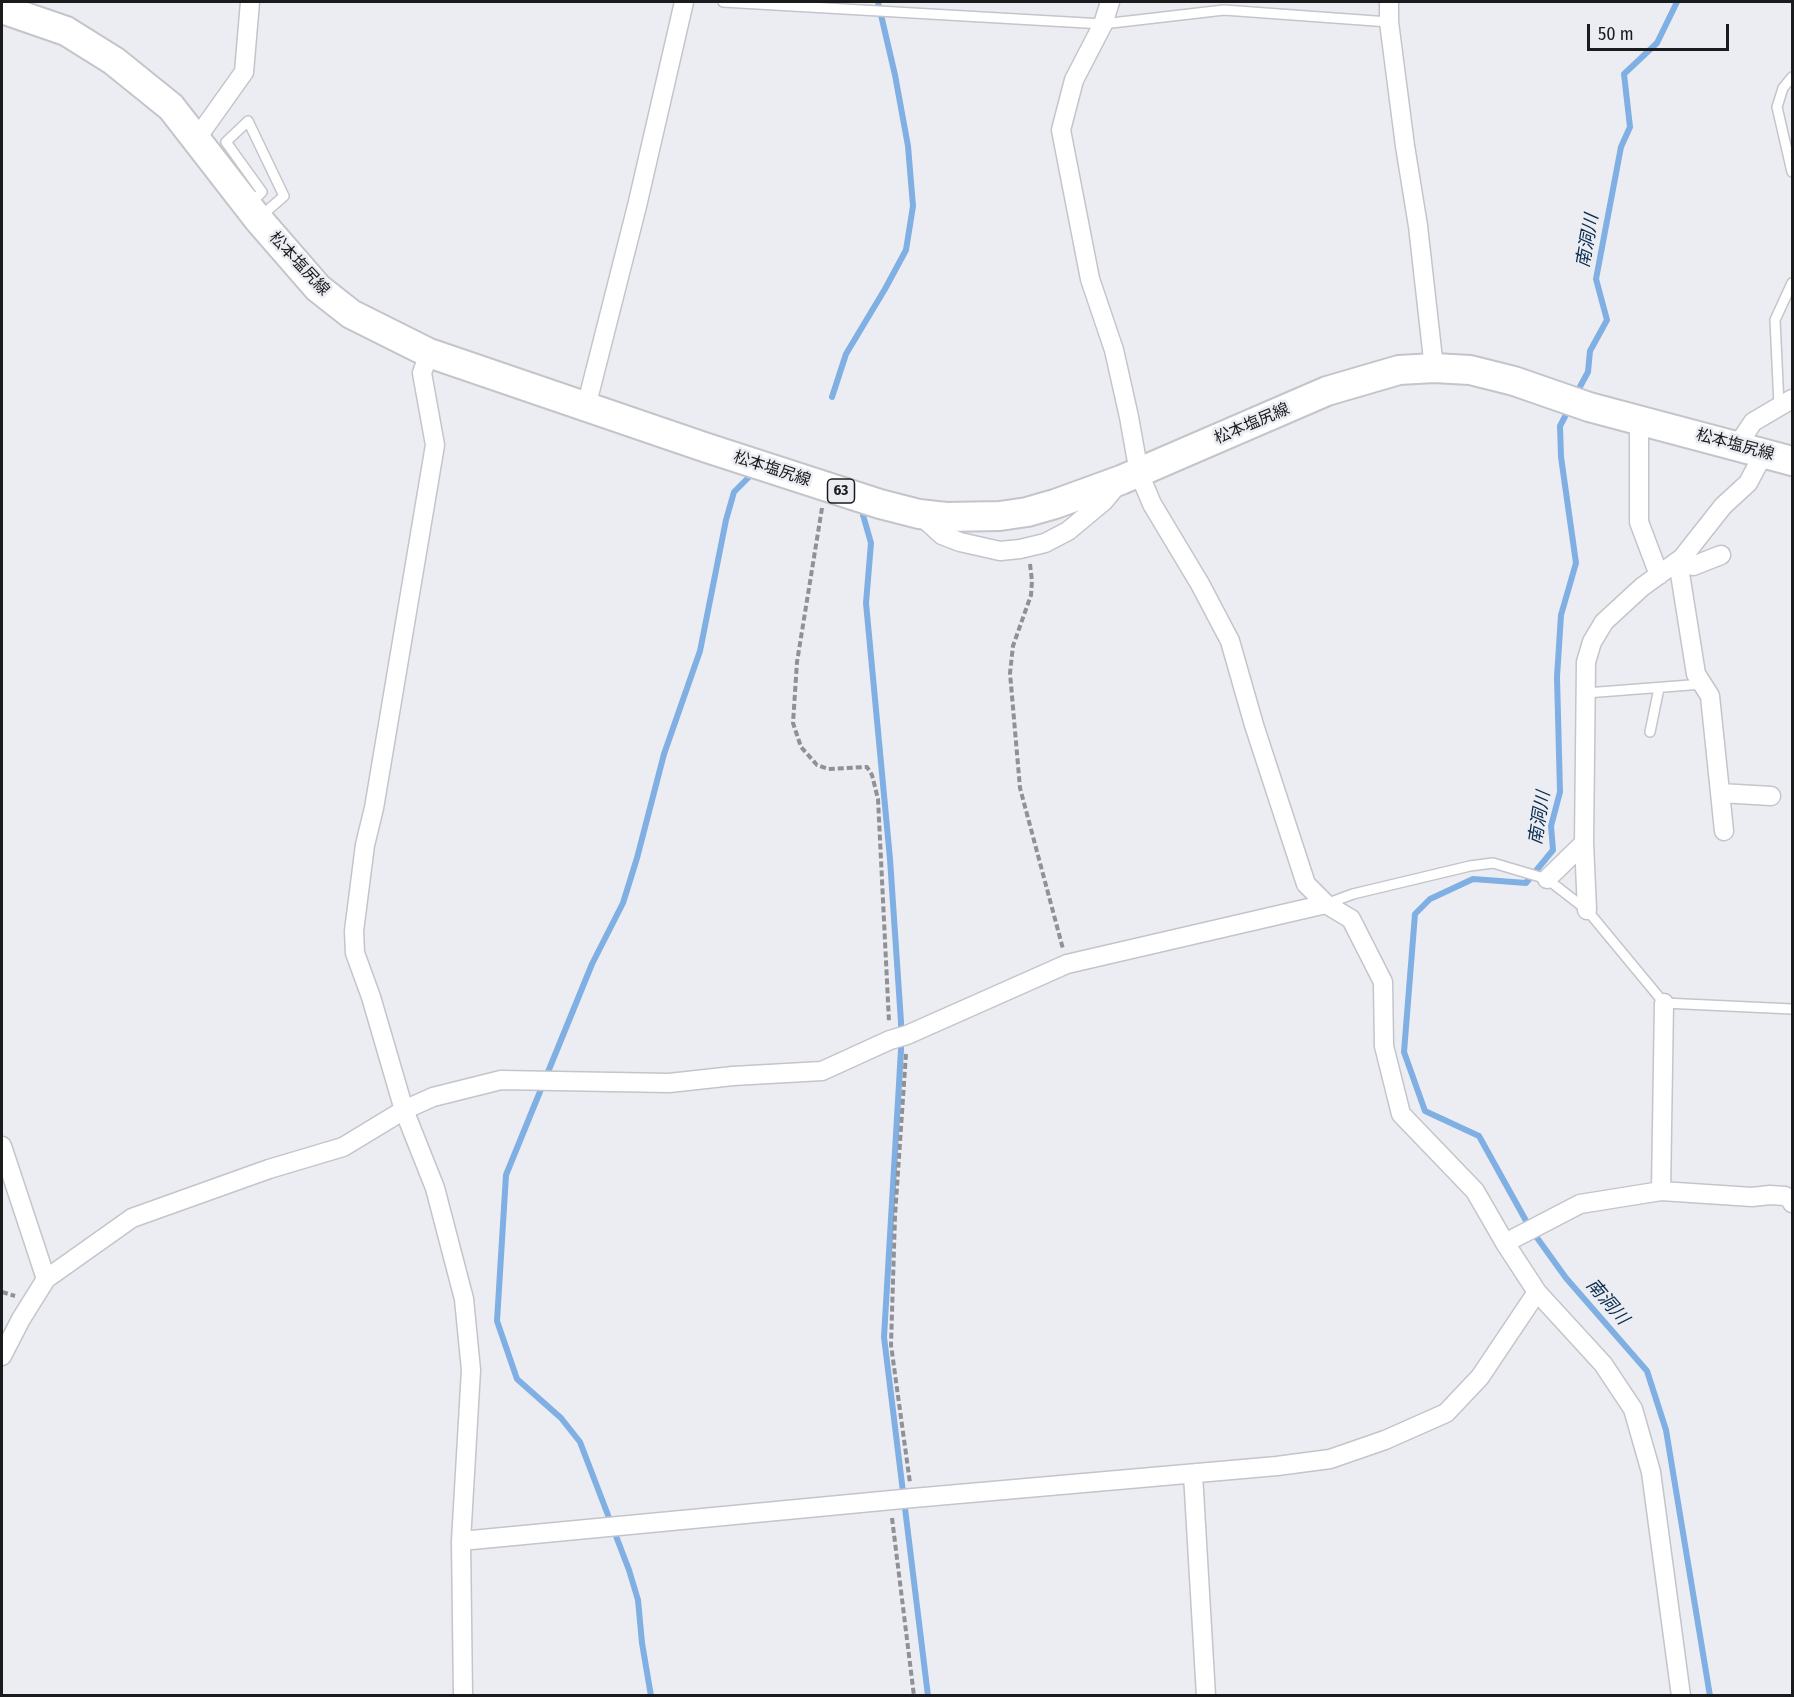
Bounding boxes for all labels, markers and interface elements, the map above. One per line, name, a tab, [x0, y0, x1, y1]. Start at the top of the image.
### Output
scale bar	[1590, 12, 1732, 50]
text: 50 m	[1598, 23, 1634, 45]
water label: 南洞川	[1573, 213, 1603, 269]
street label: 松本塩尻線	[265, 228, 333, 300]
street label: 松本塩尻線	[1211, 400, 1293, 448]
street label: 松本塩尻線	[1694, 425, 1776, 465]
street label: 松本塩尻線	[731, 448, 813, 490]
road number: 63	[828, 479, 854, 503]
water label: 南洞川	[1525, 790, 1555, 846]
water label: 南洞川	[1581, 1275, 1633, 1329]

